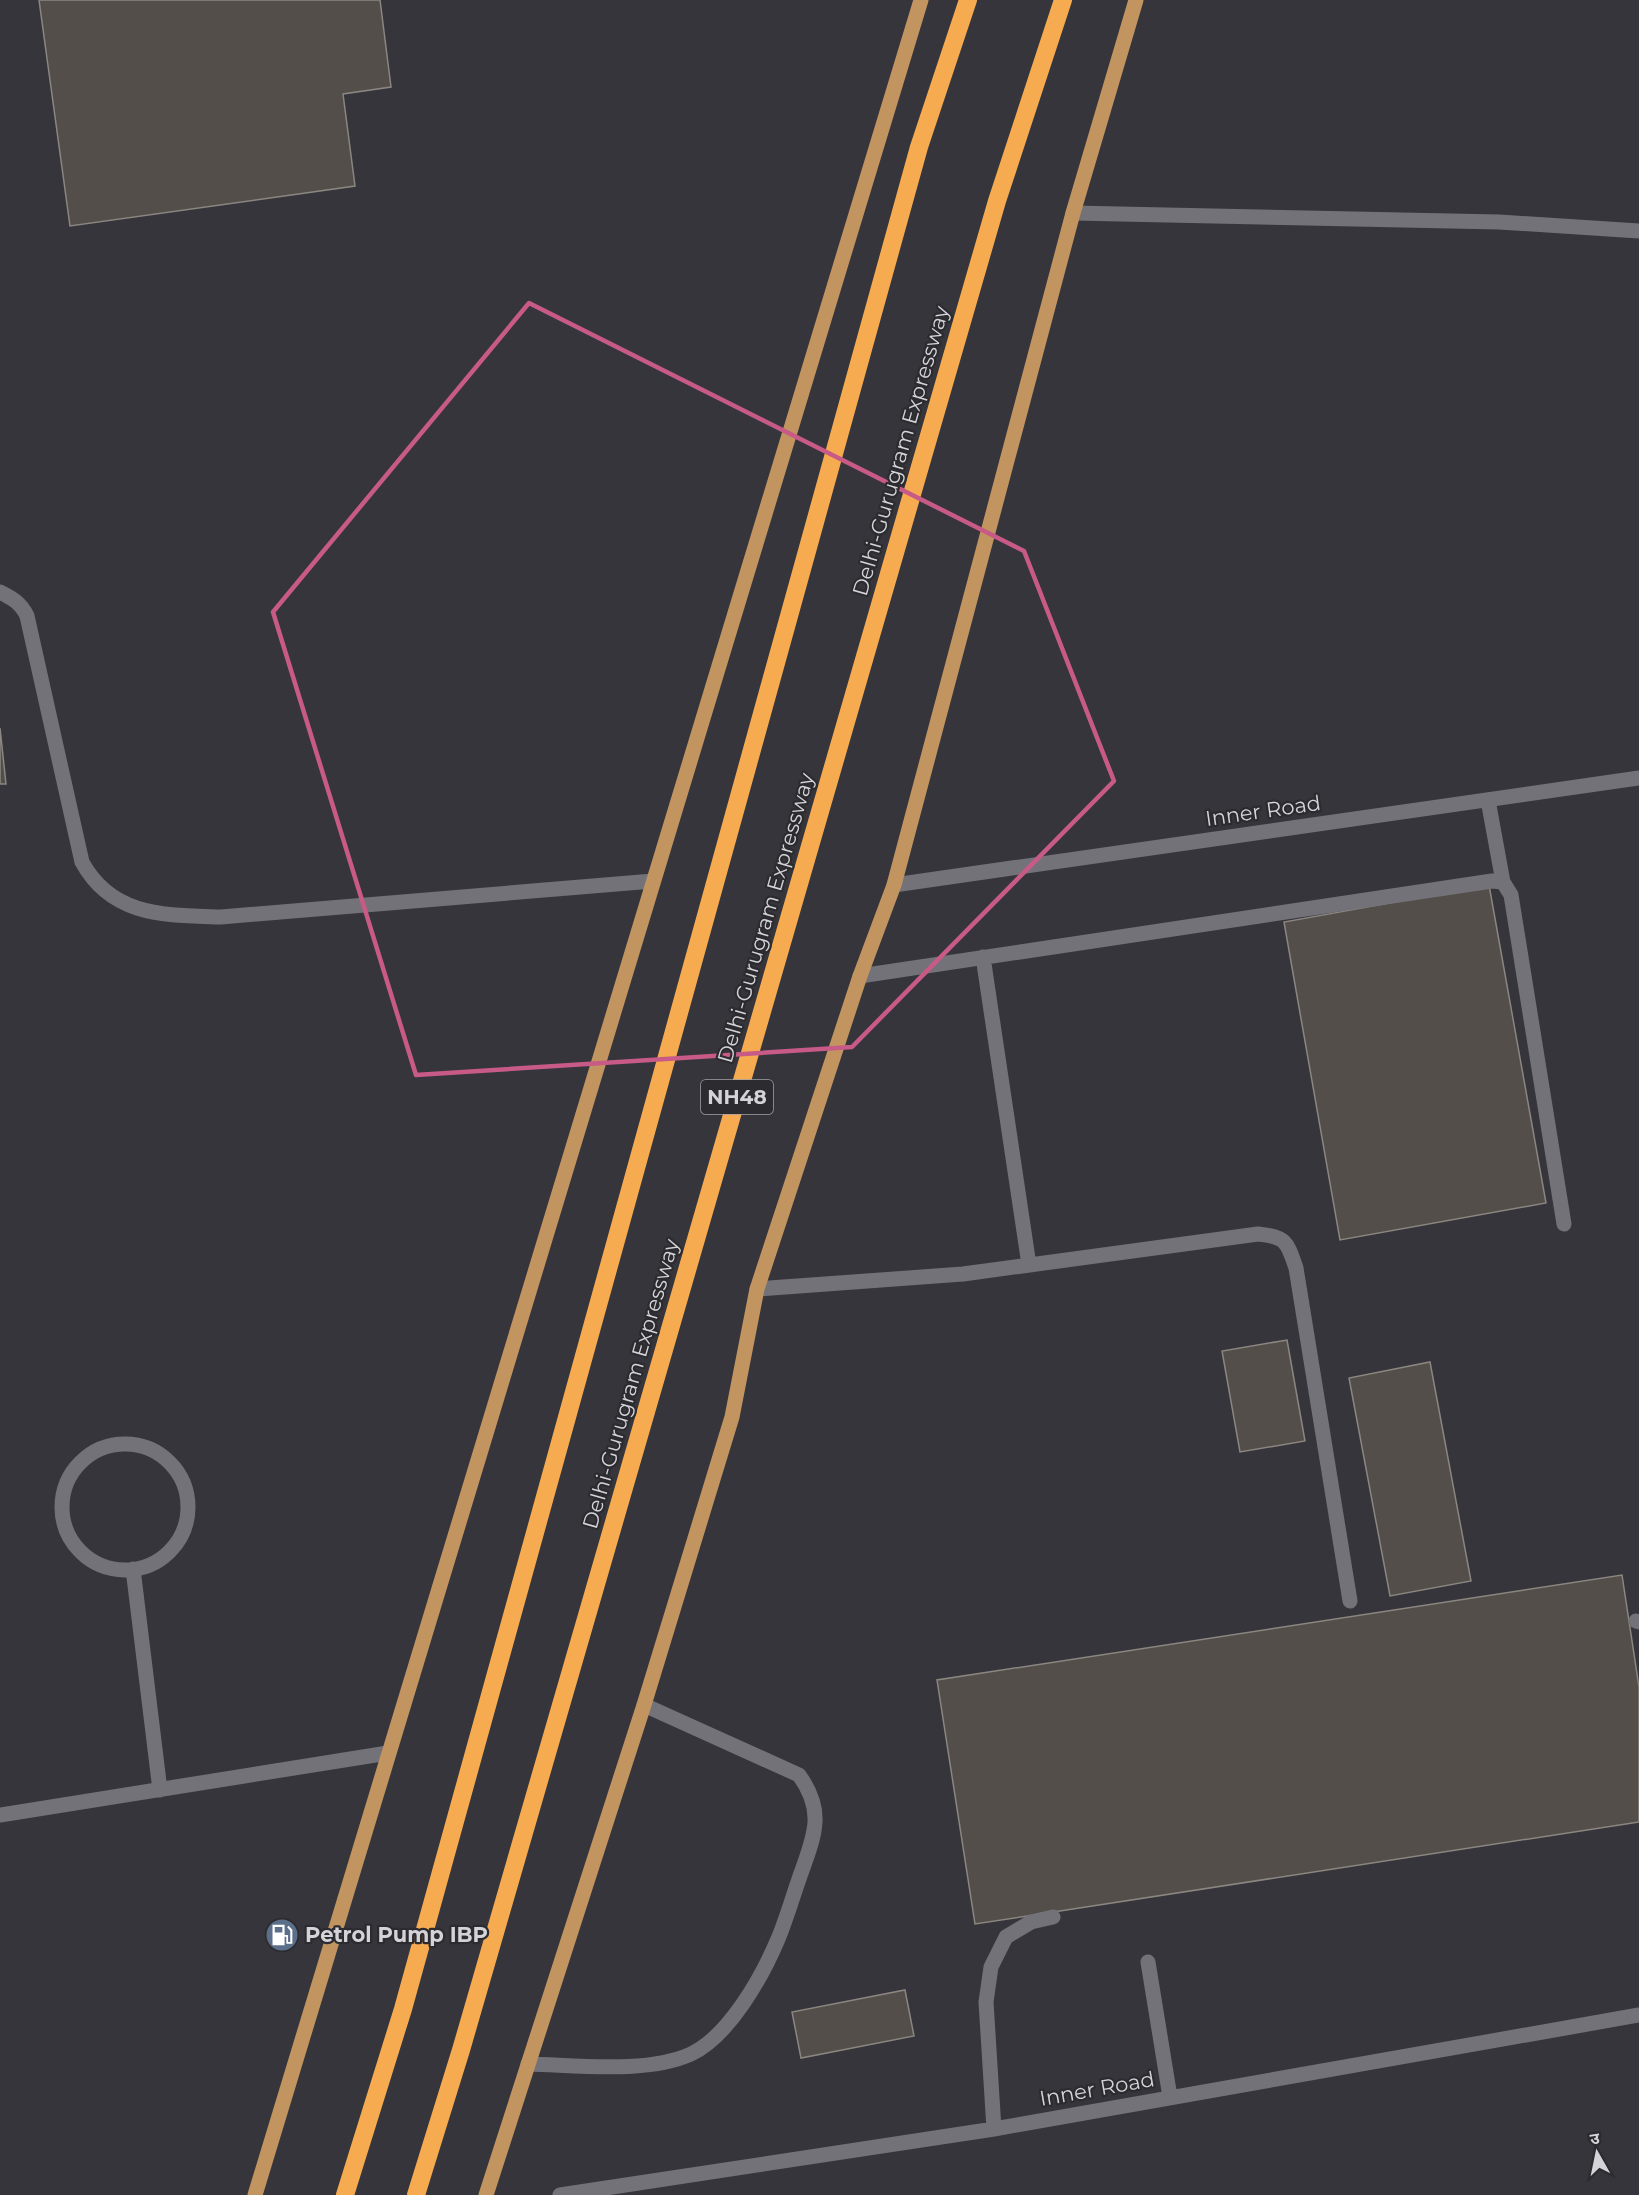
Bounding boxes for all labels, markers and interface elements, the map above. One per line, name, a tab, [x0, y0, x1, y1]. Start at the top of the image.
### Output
street label: Delhi-Gurugram Expressway	[847, 302, 954, 599]
street label: Delhi-Gurugram Expressway	[712, 769, 819, 1066]
street label: Inner Road	[1204, 790, 1322, 831]
road number: NH48	[701, 1080, 773, 1114]
street label: Delhi-Gurugram Expressway	[577, 1235, 684, 1532]
fuel station icon: Petrol Pump IBP	[264, 1917, 300, 1953]
place label: Petrol Pump IBP	[305, 1922, 488, 1947]
street label: Inner Road	[1038, 2066, 1156, 2111]
north arrow	[1567, 2123, 1627, 2183]
text: उ	[1589, 2128, 1601, 2149]

